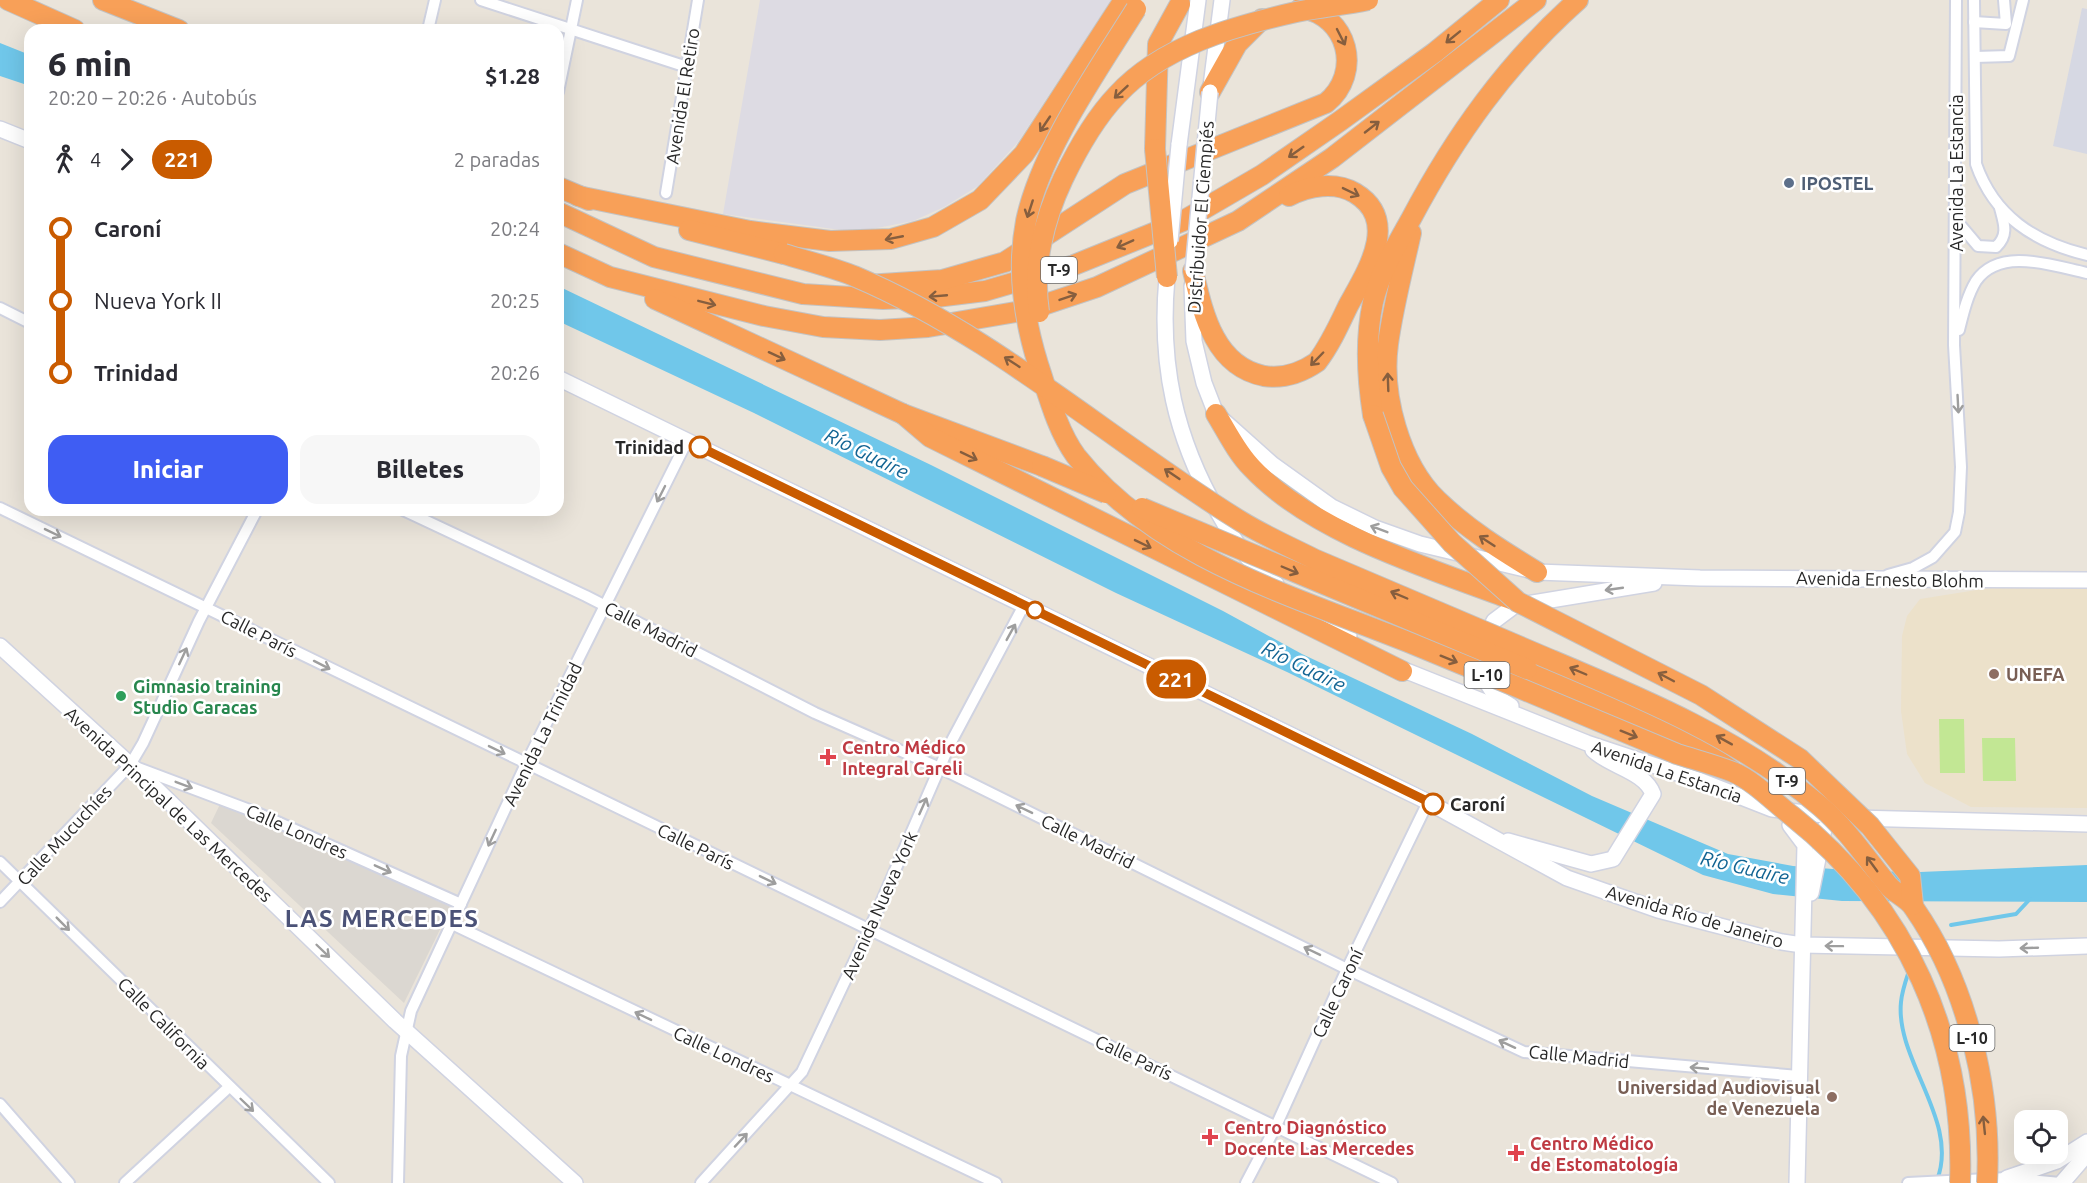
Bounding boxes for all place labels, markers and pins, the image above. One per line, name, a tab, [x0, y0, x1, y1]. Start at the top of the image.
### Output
place label: IPOSTEL	[1801, 173, 1873, 193]
marker: IPOSTEL	[1782, 176, 1796, 190]
marker: Trinidad	[689, 436, 711, 458]
place label: Trinidad	[615, 437, 684, 457]
unlabelled marker	[1026, 601, 1044, 619]
place label: UNEFA	[2006, 664, 2065, 684]
marker: UNEFA	[1987, 667, 2001, 681]
place label: Gimnasio training Studio Caracas	[133, 676, 281, 717]
marker: Gimnasio training Studio Caracas	[114, 689, 128, 703]
place label: Centro Médico Integral Careli	[842, 737, 966, 778]
marker: Centro Médico Integral Careli	[819, 748, 837, 766]
marker: Caroní	[1422, 793, 1444, 815]
place label: Caroní	[1450, 794, 1505, 814]
place label: Universidad Audiovisual de Venezuela	[1617, 1077, 1821, 1118]
marker: Universidad Audiovisual de Venezuela	[1825, 1090, 1839, 1104]
place label: Centro Diagnóstico Docente Las Mercedes	[1224, 1117, 1414, 1158]
marker: Centro Diagnóstico Docente Las Mercedes	[1201, 1128, 1219, 1146]
place label: Centro Médico de Estomatología	[1530, 1133, 1678, 1174]
marker: Centro Médico de Estomatología	[1507, 1144, 1525, 1162]

